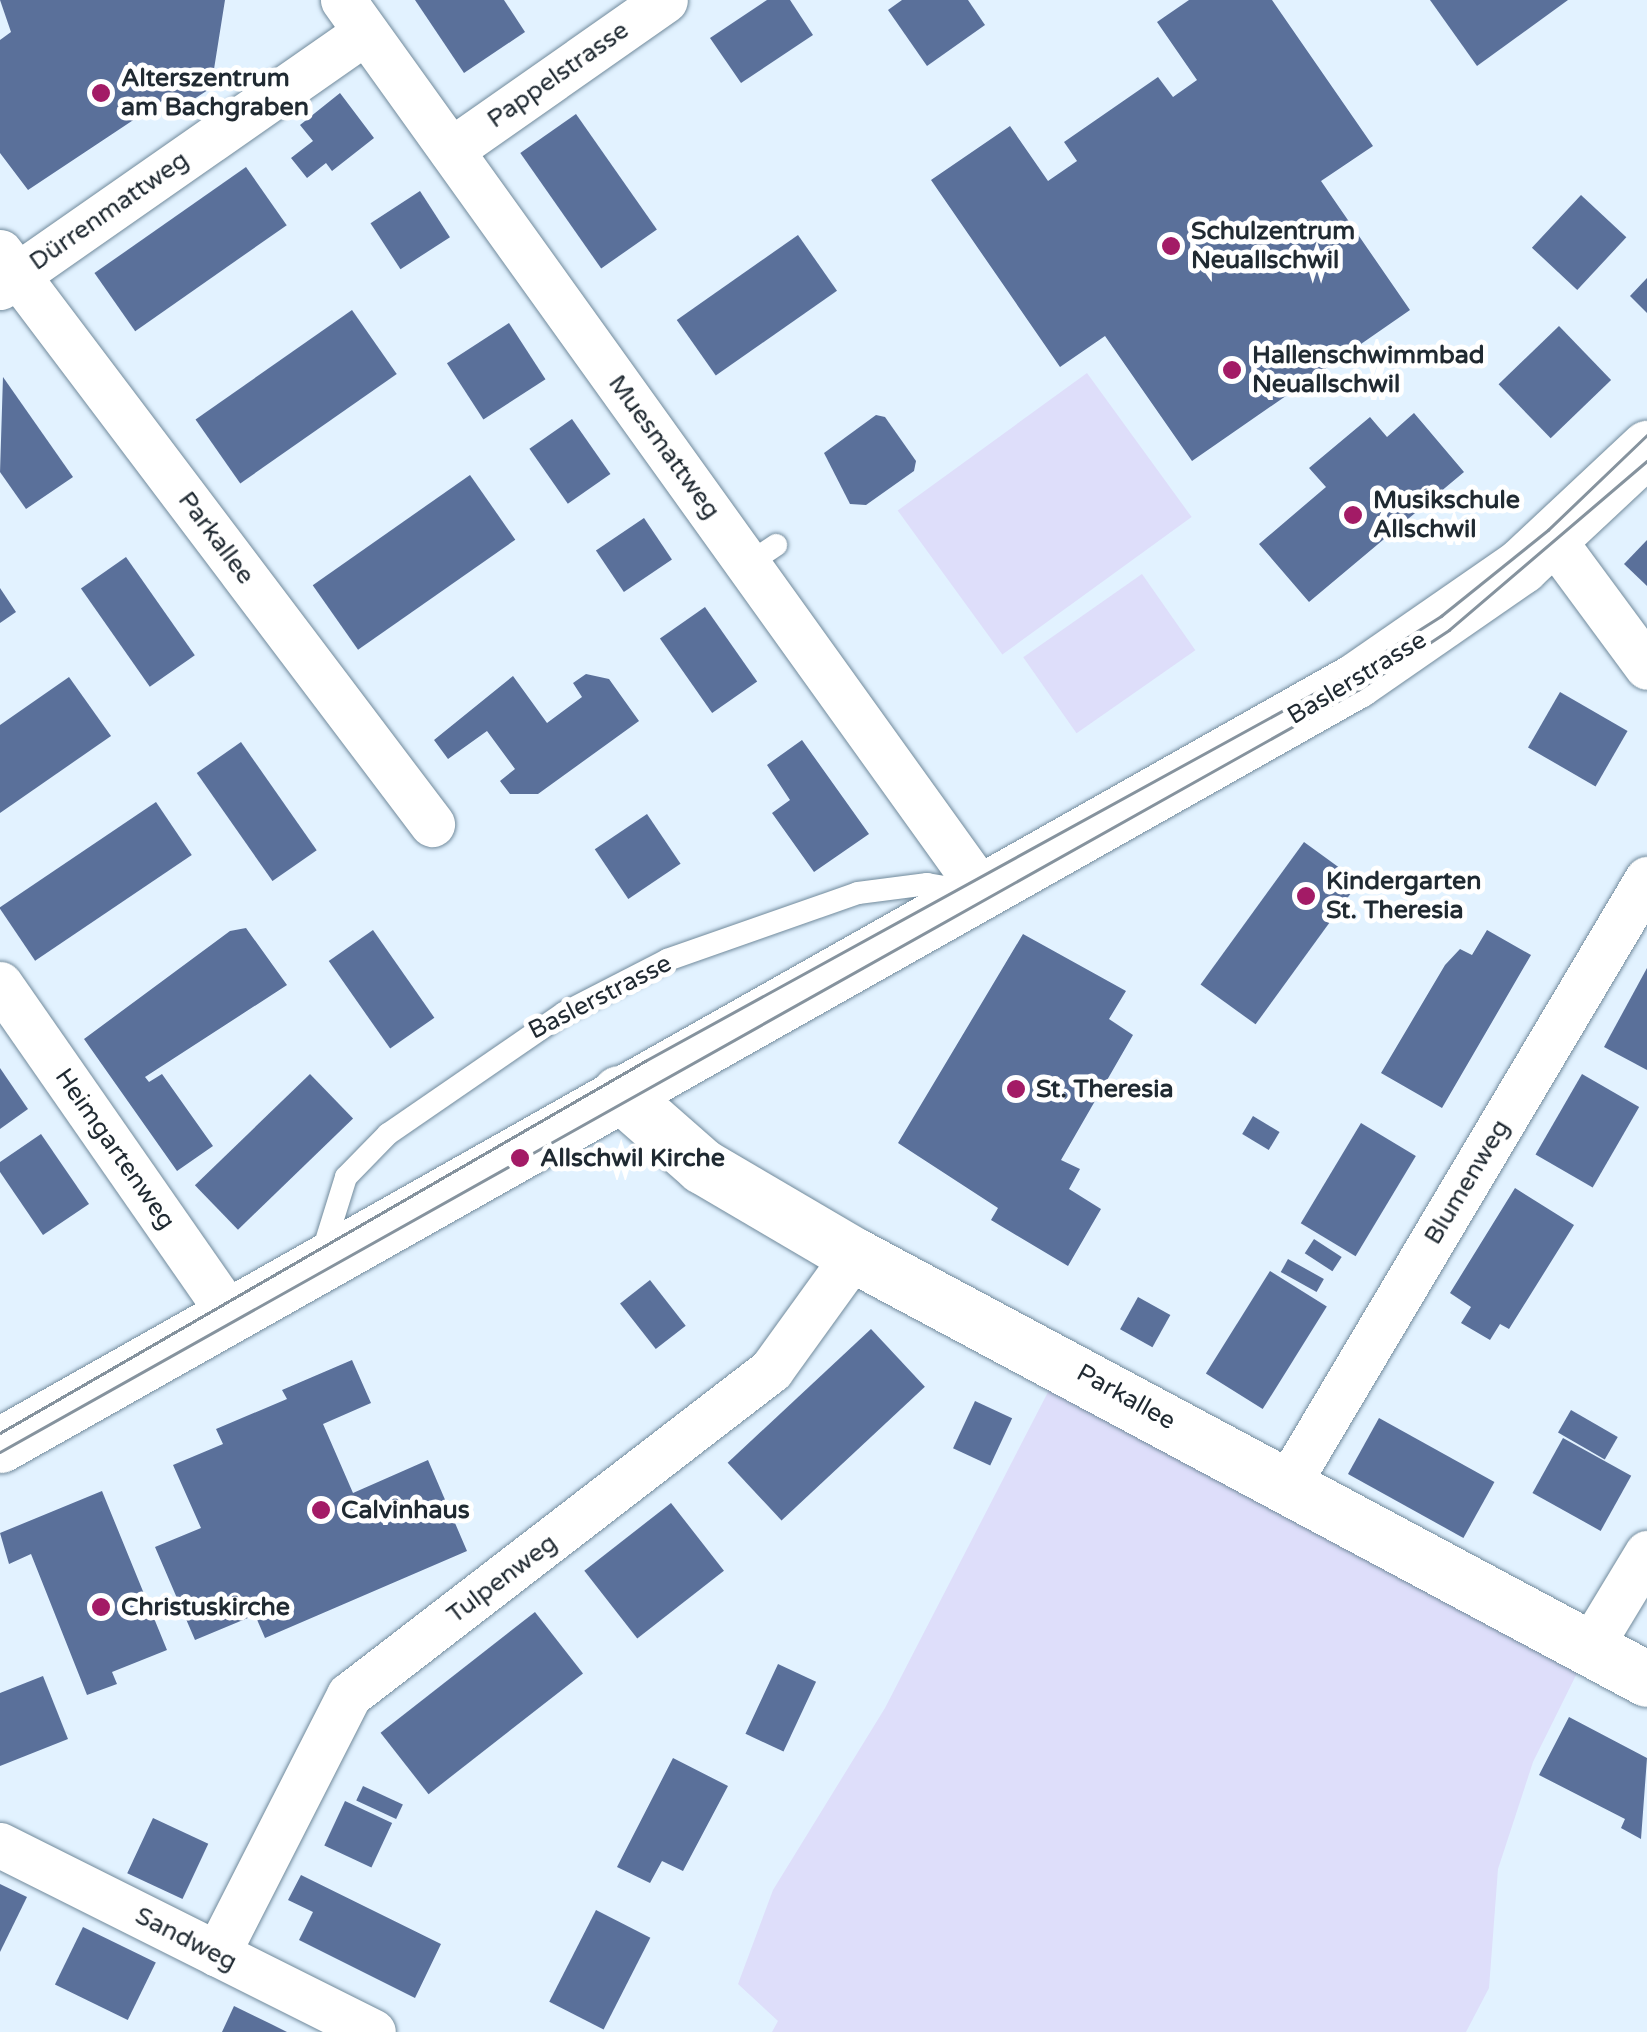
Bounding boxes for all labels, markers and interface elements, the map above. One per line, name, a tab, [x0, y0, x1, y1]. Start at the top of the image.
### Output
street label: Pappelstrasse	[482, 15, 634, 135]
place label: Alterszentrum am Bachgraben	[121, 64, 309, 123]
marker: Alterszentrum am Bachgraben	[90, 82, 112, 104]
street label: Dürrenmattweg	[24, 145, 194, 277]
place label: Schulzentrum Neuallschwil	[1191, 217, 1355, 276]
marker: Schulzentrum Neuallschwil	[1160, 235, 1182, 257]
place label: Hallenschwimmbad Neuallschwil	[1252, 341, 1485, 400]
marker: Hallenschwimmbad Neuallschwil	[1221, 359, 1243, 381]
street label: Muesmattweg	[602, 369, 726, 525]
street label: Parkallee	[172, 486, 260, 590]
place label: Musikschule Allschwil	[1373, 486, 1520, 545]
marker: Musikschule Allschwil	[1342, 504, 1364, 526]
street label: Baslerstrasse	[1282, 625, 1432, 731]
place label: Kindergarten St. Theresia	[1326, 867, 1481, 926]
marker: Kindergarten St. Theresia	[1295, 885, 1317, 907]
street label: Baslerstrasse	[523, 948, 677, 1046]
street label: Heimgartenweg	[48, 1063, 182, 1235]
place label: St. Theresia	[1036, 1074, 1173, 1104]
marker: St. Theresia	[1005, 1078, 1027, 1100]
street label: Blumenweg	[1418, 1114, 1516, 1250]
place label: Allschwil Kirche	[540, 1143, 725, 1173]
marker: Allschwil Kirche	[509, 1147, 531, 1169]
street label: Parkallee	[1072, 1358, 1180, 1436]
place label: Calvinhaus	[341, 1495, 470, 1525]
marker: Calvinhaus	[310, 1499, 332, 1521]
street label: Tulpenweg	[441, 1528, 563, 1630]
place label: Christuskirche	[121, 1592, 290, 1622]
marker: Christuskirche	[90, 1596, 112, 1618]
street label: Sandweg	[130, 1901, 242, 1977]

